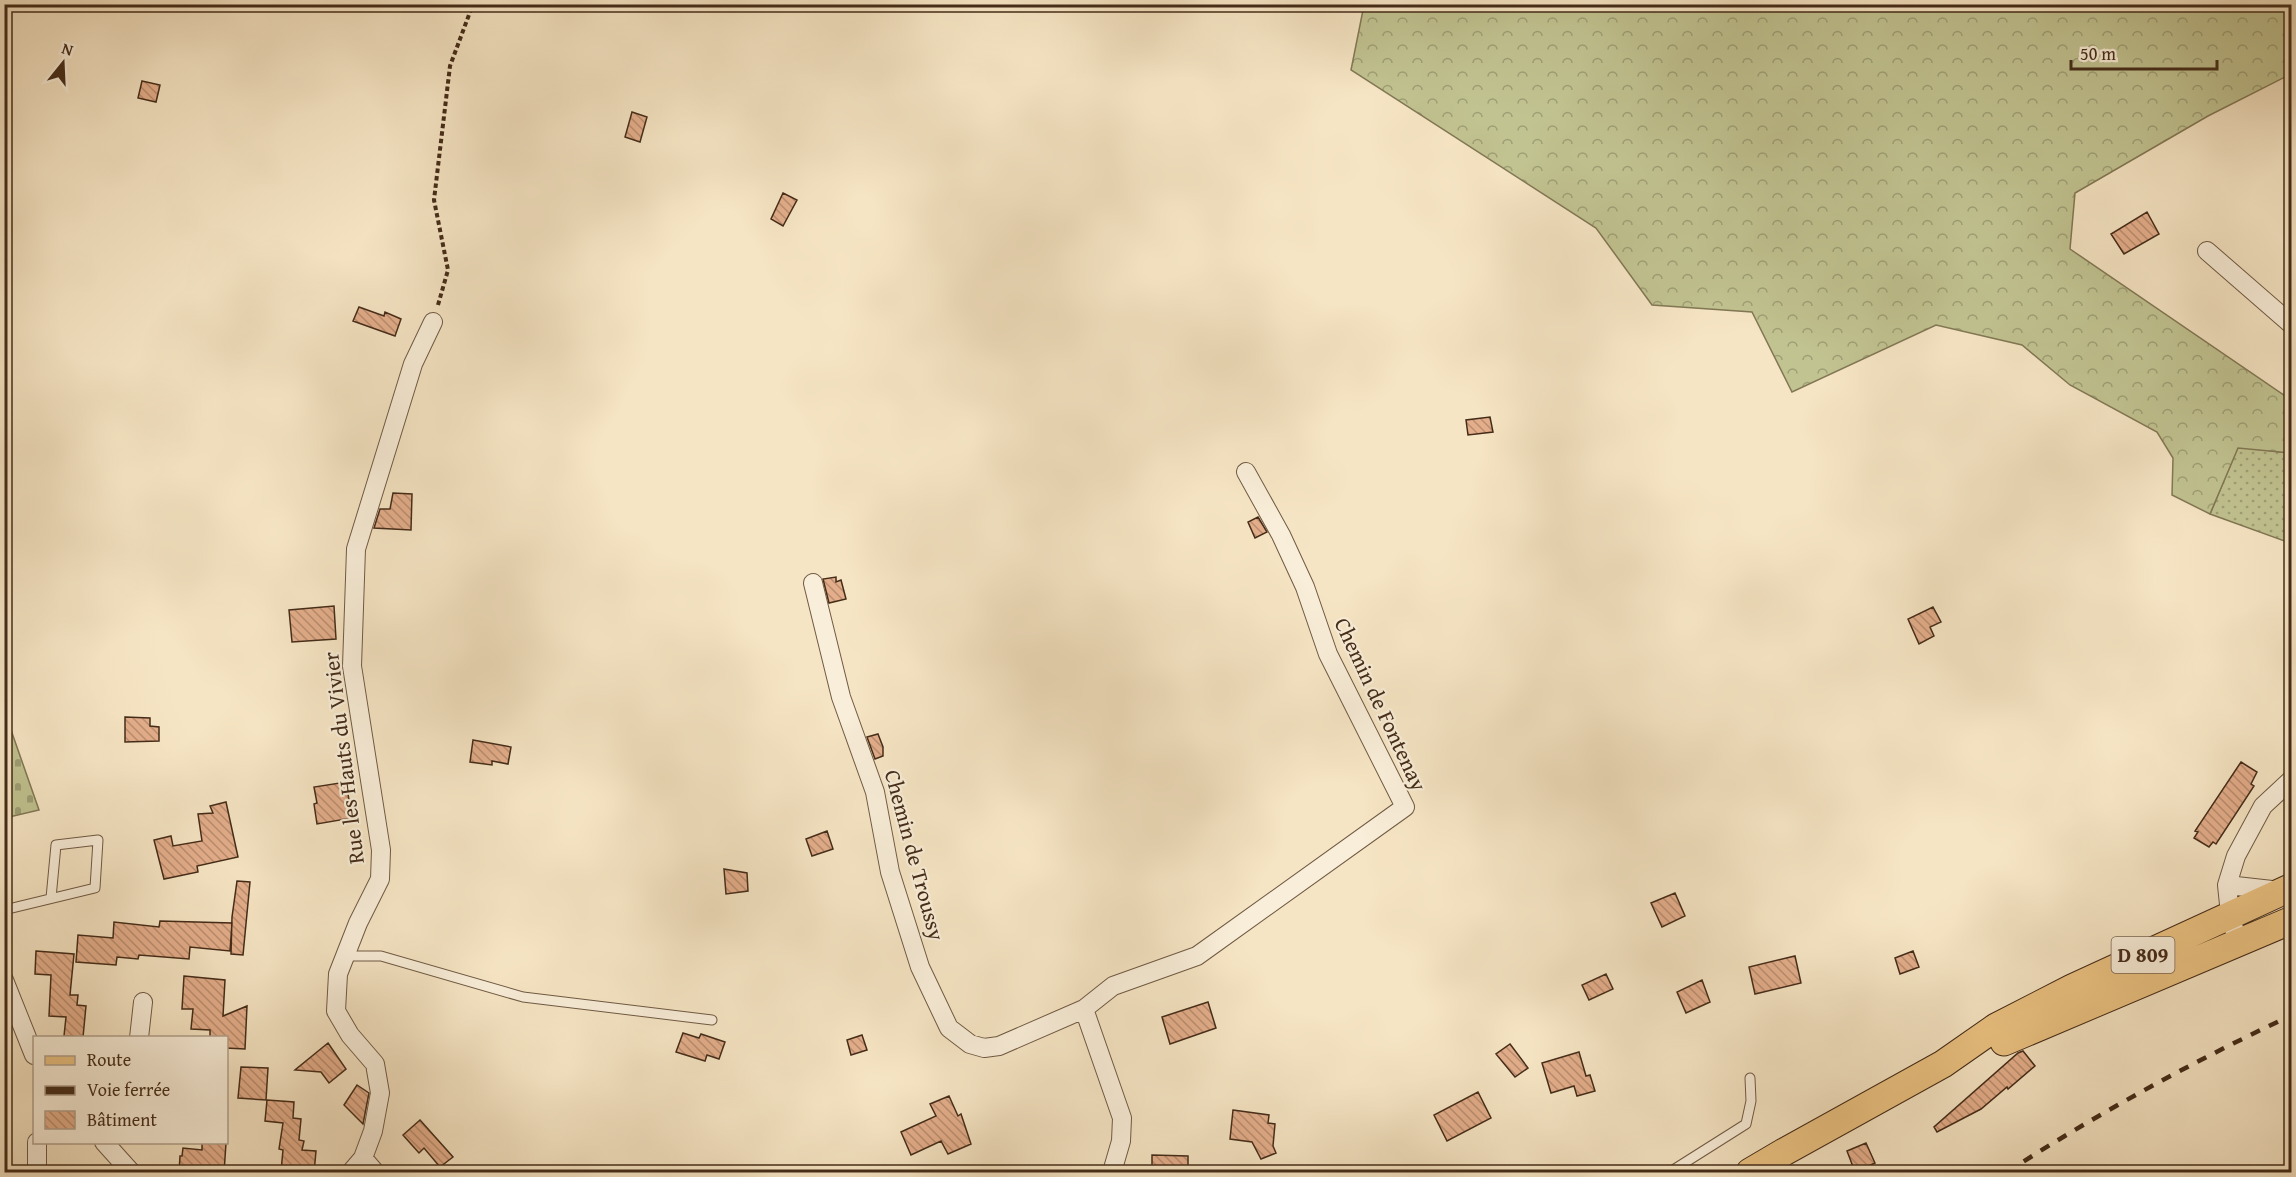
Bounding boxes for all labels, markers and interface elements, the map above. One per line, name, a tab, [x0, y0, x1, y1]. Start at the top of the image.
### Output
north arrow	[33, 33, 93, 93]
scale bar	[2071, 33, 2216, 71]
text: N	[59, 36, 77, 62]
text: 50 m	[2080, 40, 2116, 67]
street label: Chemin de Fontenay	[1327, 612, 1435, 796]
street label: Rue les Hauts du Vivier	[314, 650, 372, 866]
street label: Chemin de Troussy	[877, 766, 953, 944]
road number: D 809	[2112, 937, 2174, 973]
legend	[33, 1036, 228, 1144]
text: Route	[87, 1046, 131, 1073]
text: Voie ferrée	[87, 1076, 170, 1103]
text: Bâtiment	[87, 1106, 157, 1133]

